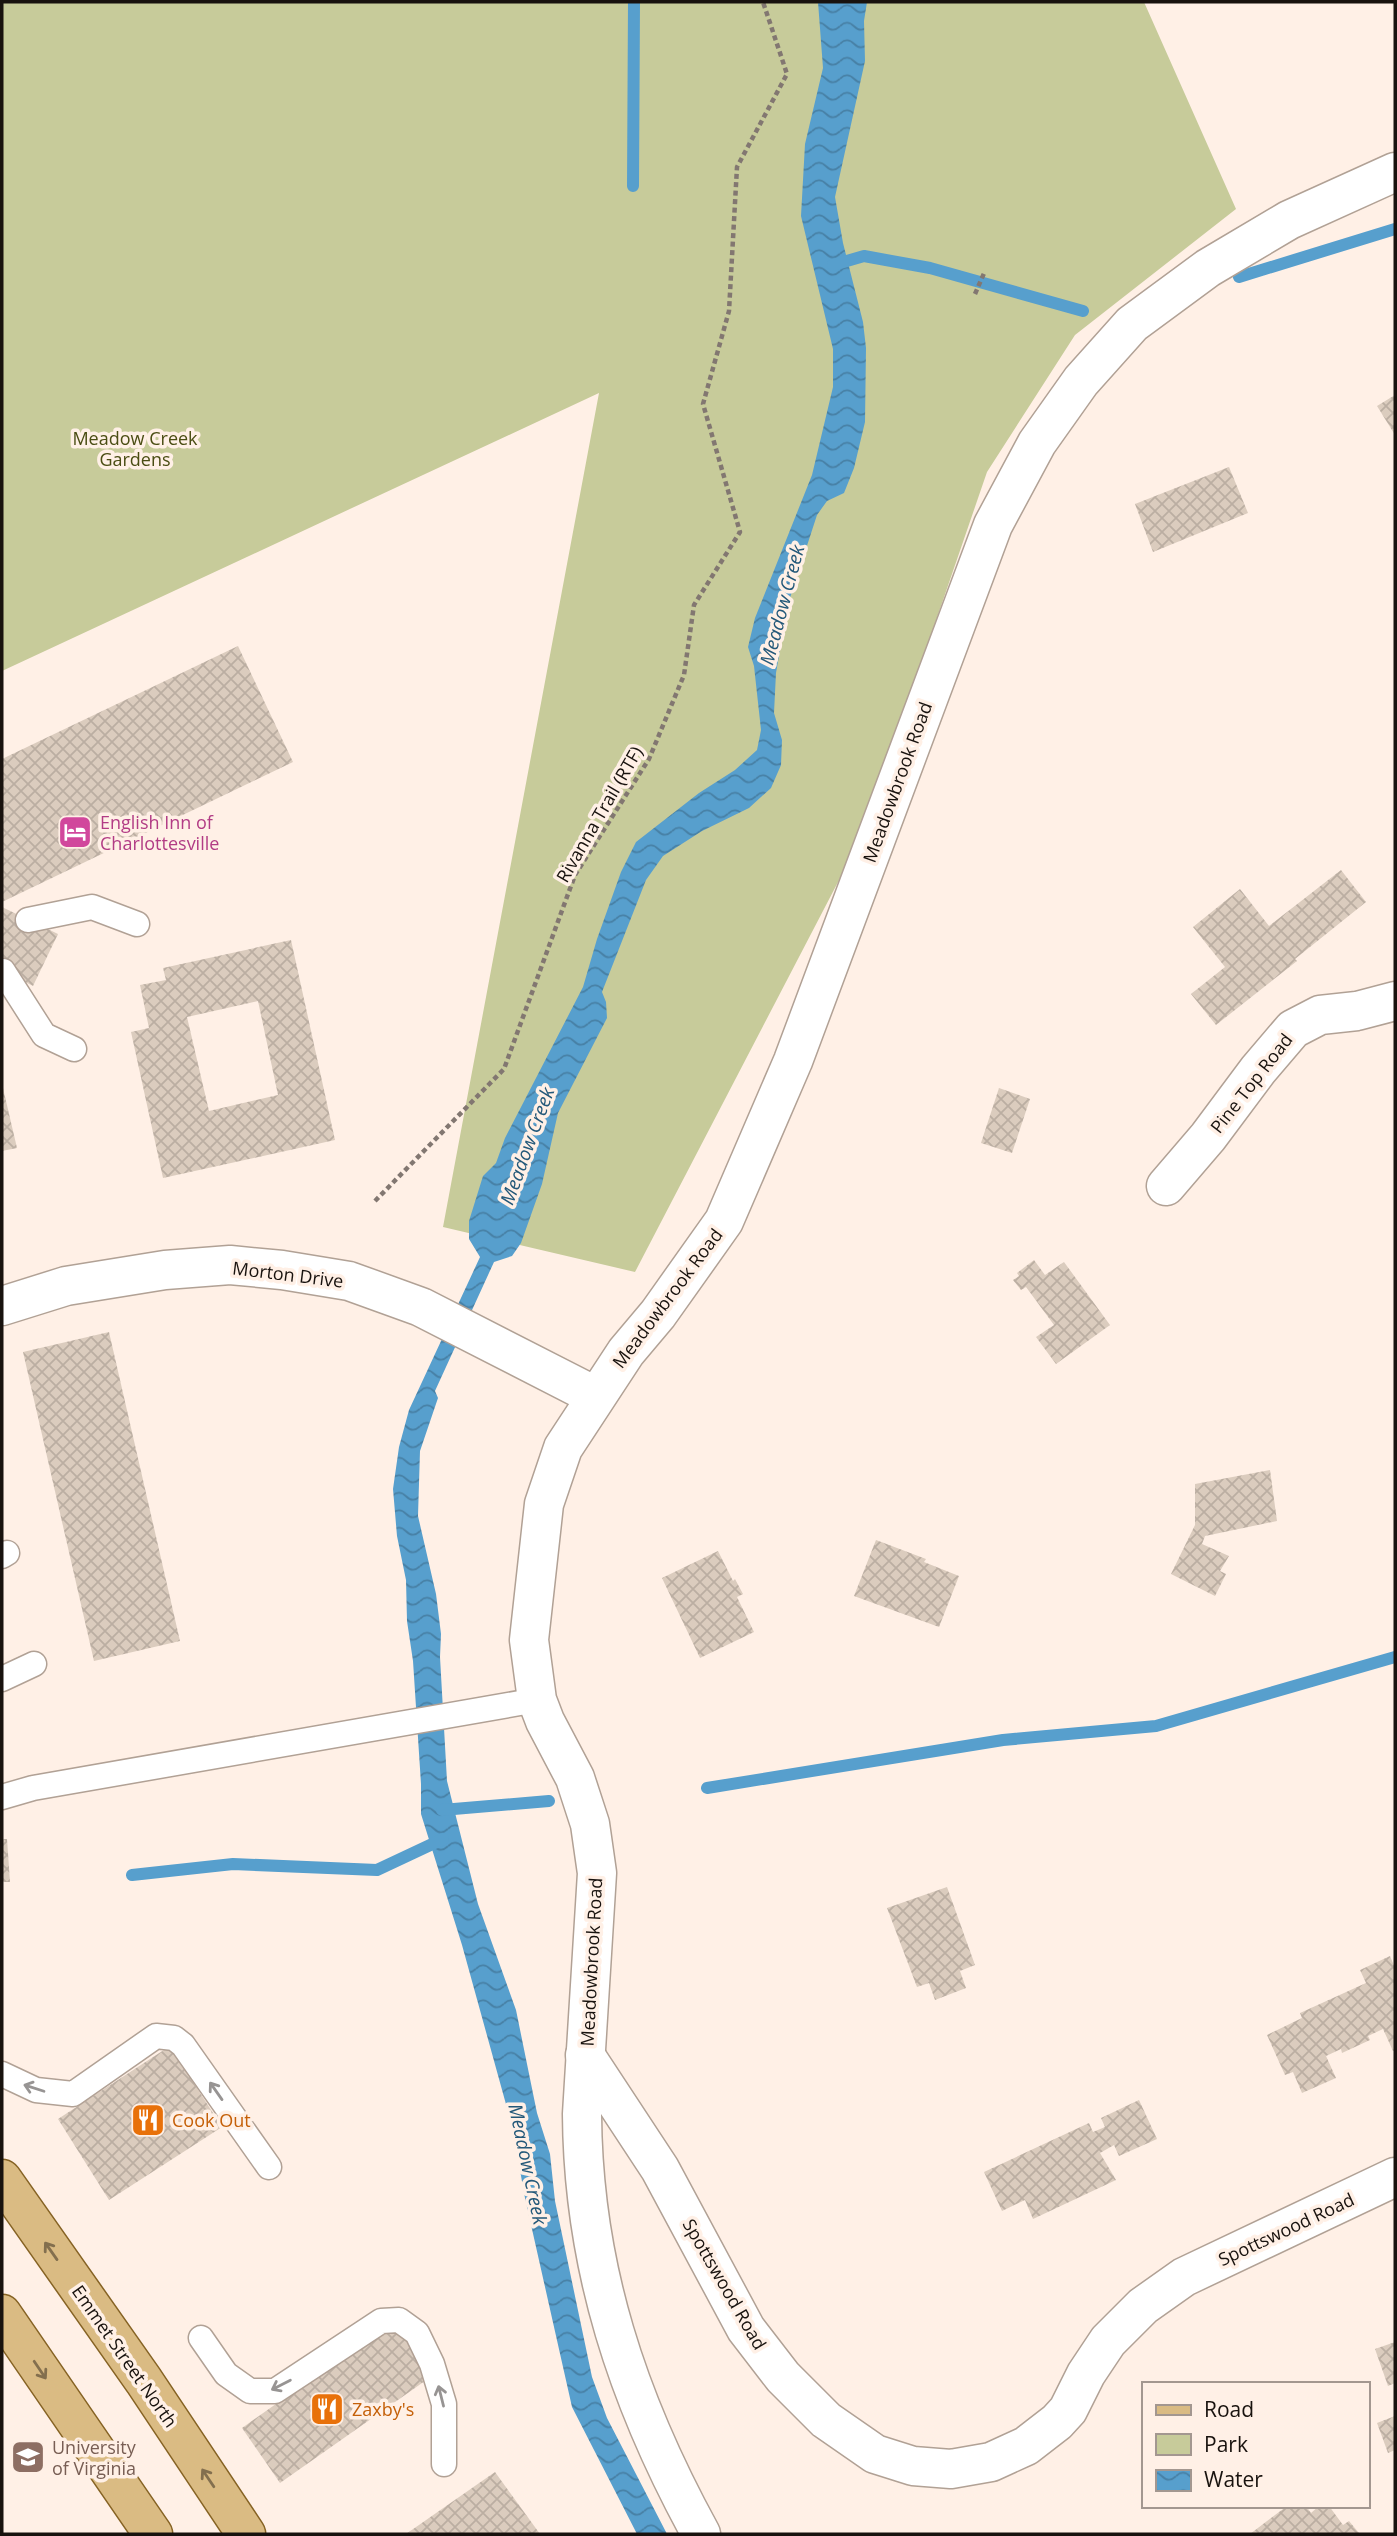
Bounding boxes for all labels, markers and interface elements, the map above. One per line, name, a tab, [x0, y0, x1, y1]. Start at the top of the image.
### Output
park label: Meadow Creek Gardens	[72, 426, 198, 471]
water label: Meadow Creek	[753, 541, 811, 668]
street label: Meadowbrook Road	[857, 698, 937, 866]
street label: Rivanna Trail (RTF)	[550, 742, 648, 886]
place label: English Inn of Charlottesville	[100, 810, 219, 855]
hotel icon: English Inn of Charlottesville	[56, 813, 94, 851]
street label: Pine Top Road	[1204, 1028, 1298, 1138]
water label: Meadow Creek	[494, 1083, 561, 1208]
street label: Meadowbrook Road	[607, 1223, 727, 1373]
street label: Morton Drive	[231, 1255, 345, 1293]
street label: Meadowbrook Road	[575, 1877, 607, 2047]
one-way arrow	[23, 2080, 45, 2093]
one-way arrow	[209, 2082, 223, 2101]
restaurant icon: Cook Out	[129, 2101, 167, 2139]
water label: Meadow Creek	[502, 2101, 554, 2228]
place label: Cook Out	[172, 2108, 251, 2132]
street label: Spottswood Road	[1214, 2187, 1358, 2271]
street label: Spottswood Road	[678, 2214, 772, 2354]
one-way arrow	[44, 2242, 58, 2261]
street label: Emmet Street North	[67, 2280, 183, 2432]
one-way arrow	[33, 2360, 47, 2379]
one-way arrow	[271, 2379, 291, 2393]
legend	[1142, 2382, 1369, 2508]
one-way arrow	[434, 2385, 447, 2408]
restaurant icon: Zaxby's	[308, 2390, 346, 2428]
text: Road	[1204, 2395, 1254, 2423]
place label: Zaxby's	[352, 2397, 414, 2421]
text: Park	[1204, 2430, 1248, 2458]
place label: University of Virginia	[52, 2435, 137, 2480]
school or university icon: University of Virginia	[9, 2438, 47, 2476]
text: Water	[1204, 2465, 1263, 2493]
one-way arrow	[201, 2468, 215, 2488]

